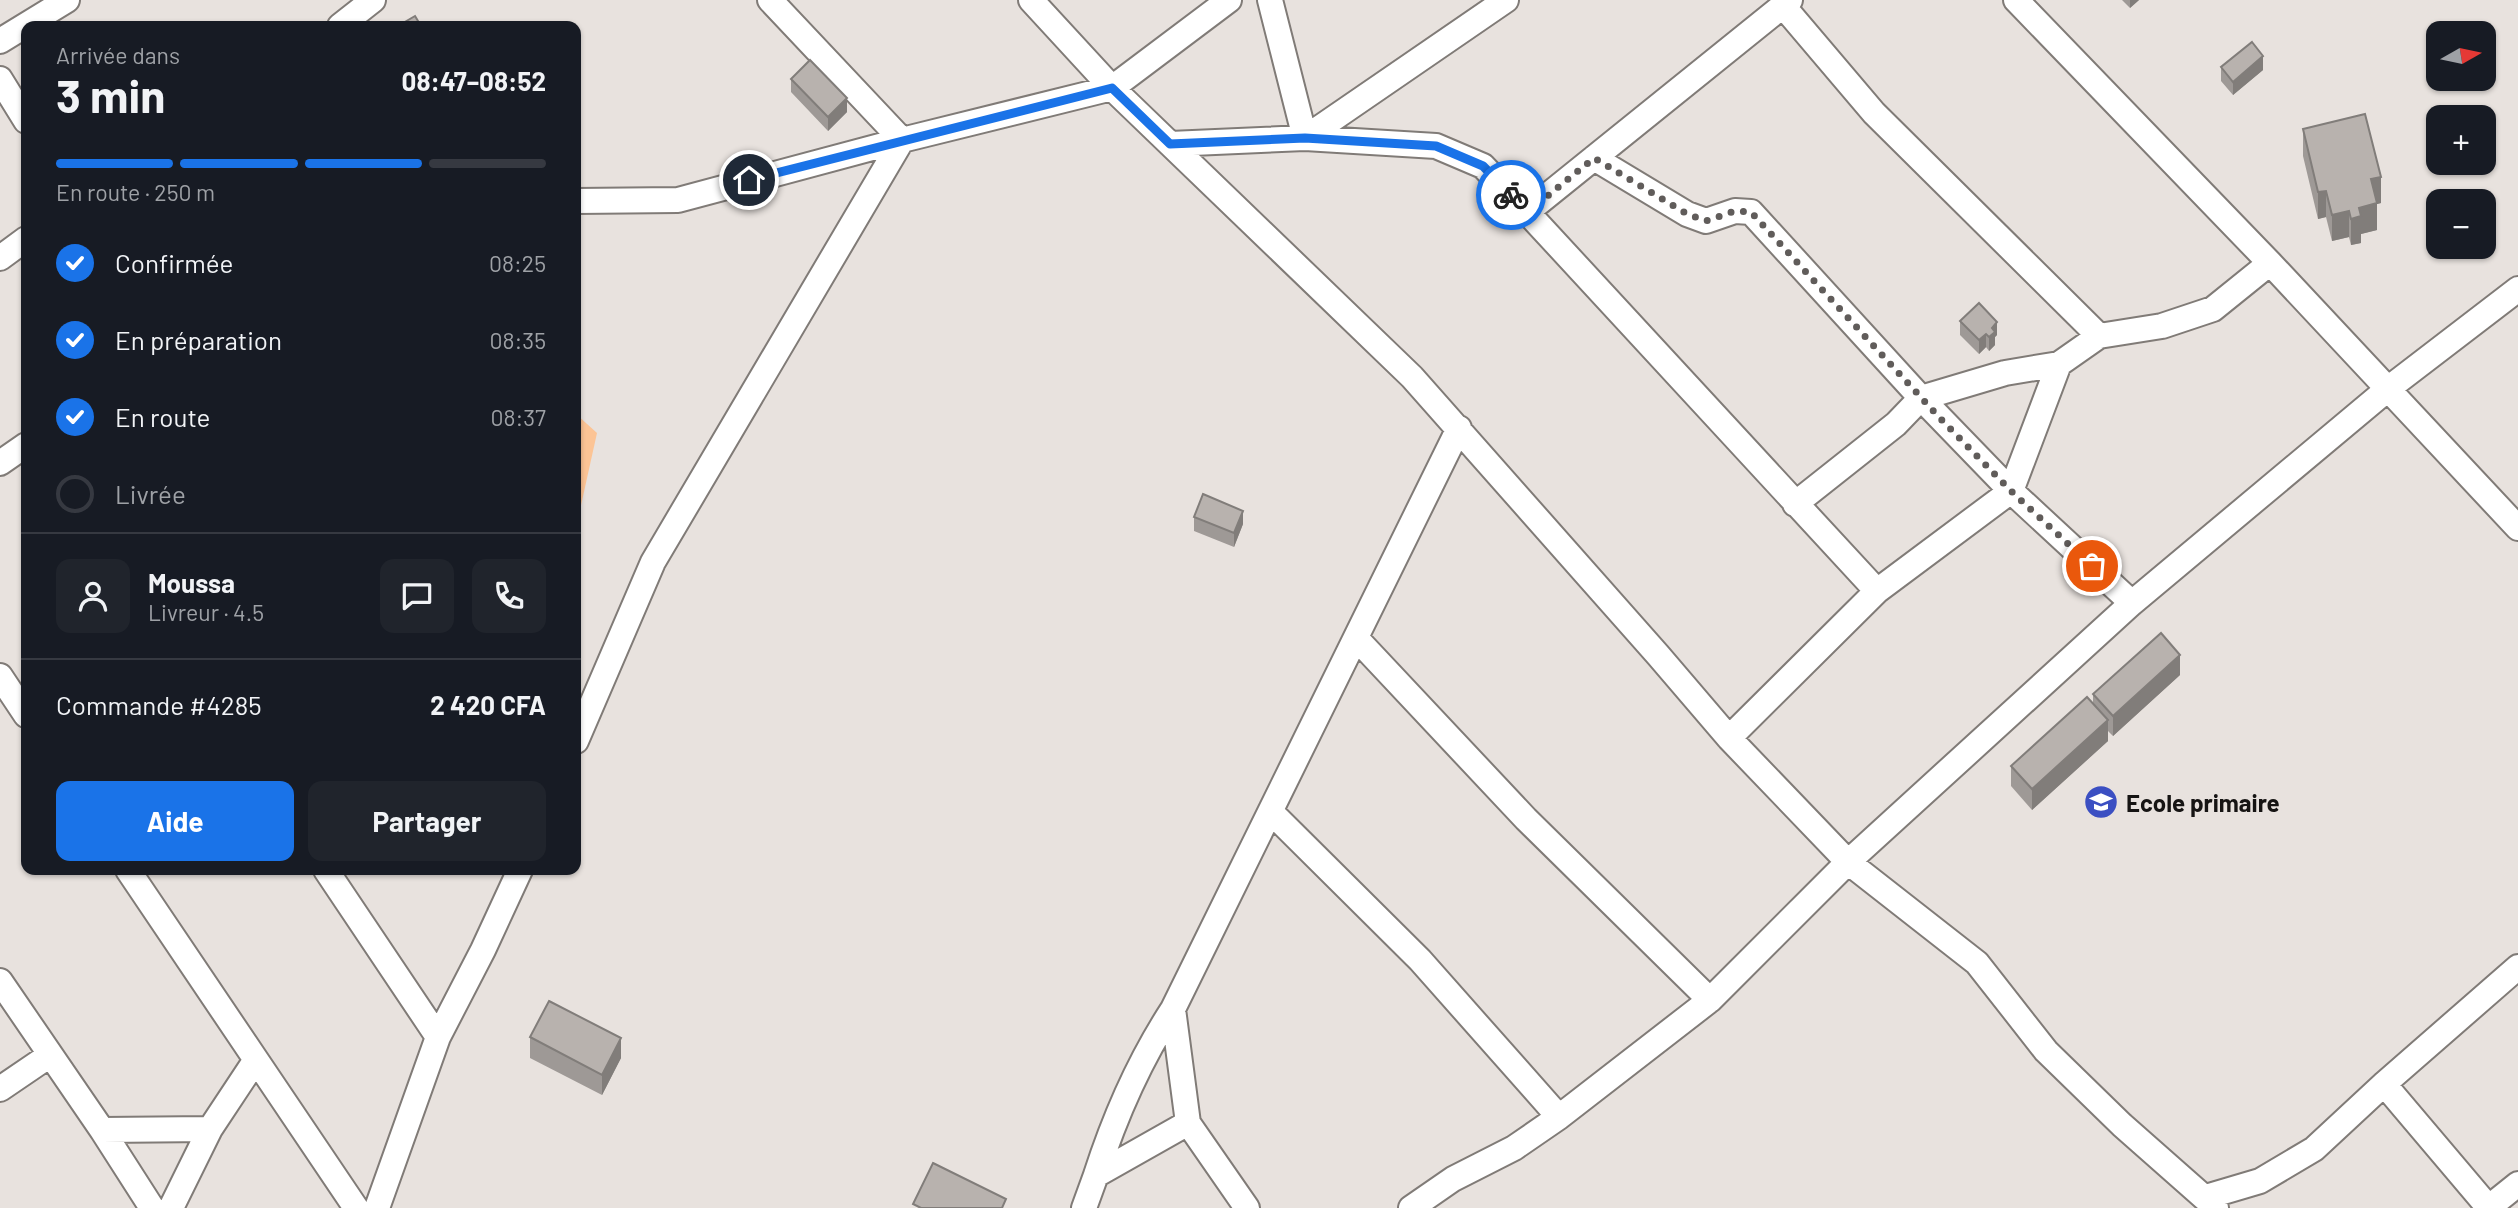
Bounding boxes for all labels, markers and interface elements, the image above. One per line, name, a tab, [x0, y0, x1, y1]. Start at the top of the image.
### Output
north arrow	[2426, 21, 2496, 91]
map controls	[2426, 21, 2496, 259]
text: Arrivée dans	[56, 41, 180, 69]
text: 08:47–08:52	[402, 65, 546, 96]
text: 3 min	[56, 67, 165, 122]
button: +	[2426, 105, 2496, 175]
pin	[719, 150, 779, 210]
courier	[1476, 160, 1546, 230]
icon: home	[730, 161, 768, 199]
icon: bike	[1492, 176, 1530, 214]
text: En route · 250 m	[56, 178, 215, 206]
button: −	[2426, 189, 2496, 259]
icon: check	[56, 244, 94, 282]
text: Confirmée	[115, 247, 233, 278]
text: 08:25	[489, 249, 546, 277]
icon: check	[56, 321, 94, 359]
text: En préparation	[115, 324, 282, 355]
text: 08:35	[490, 326, 546, 354]
icon: check	[56, 398, 94, 436]
text: En route	[115, 401, 210, 432]
text: 08:37	[491, 403, 546, 431]
text: Livrée	[115, 478, 186, 509]
pin	[2062, 536, 2122, 596]
icon: bag	[2073, 547, 2111, 585]
button: person	[56, 559, 130, 633]
button: chat	[380, 559, 454, 633]
button: phone	[472, 559, 546, 633]
text: Moussa	[148, 567, 235, 598]
text: Livreur · 4.5	[148, 598, 264, 626]
text: Commande #4285	[56, 689, 262, 720]
text: 2 420 CFA	[430, 689, 546, 720]
button: Aide	[56, 781, 294, 861]
button: Partager	[308, 781, 546, 861]
school or university icon: Ecole primaire	[2082, 783, 2120, 821]
place label: Ecole primaire	[2126, 788, 2280, 817]

